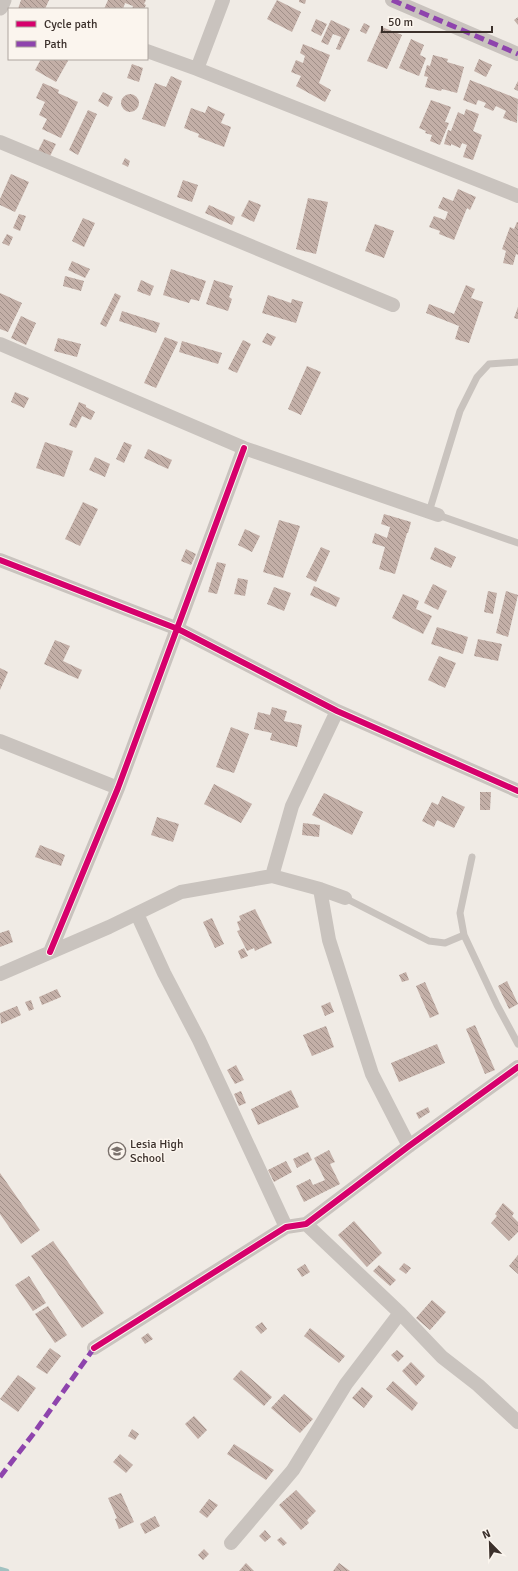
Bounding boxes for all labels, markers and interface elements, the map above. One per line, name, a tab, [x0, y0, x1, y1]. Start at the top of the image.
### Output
legend	[8, 8, 148, 60]
scale bar	[382, 8, 492, 34]
text: 50 m	[388, 15, 413, 30]
text: Cycle path	[44, 17, 97, 32]
text: Path	[44, 37, 67, 52]
place label: Lesia High School	[130, 1137, 183, 1166]
school or university icon: Lesia High School	[107, 1141, 127, 1161]
north arrow	[470, 1523, 510, 1563]
text: N	[480, 1527, 492, 1542]

